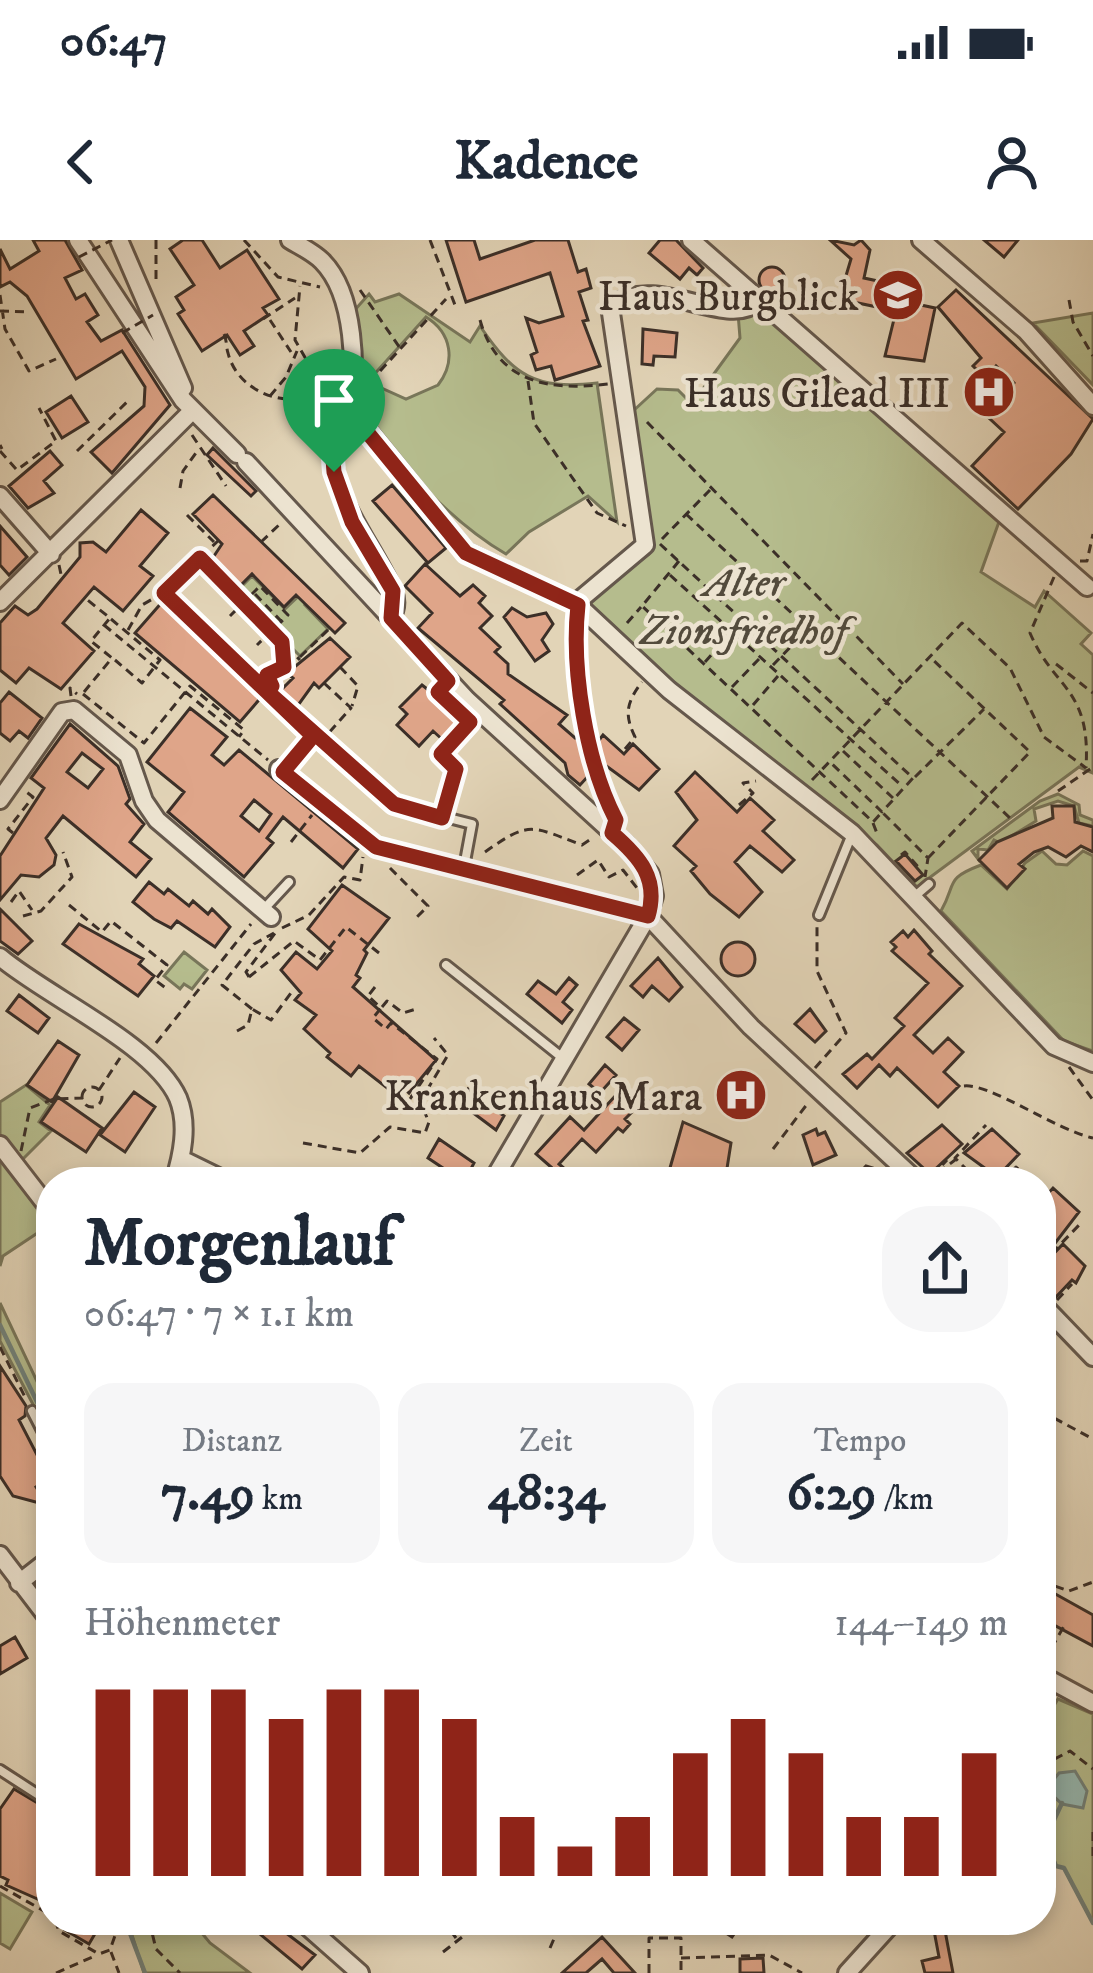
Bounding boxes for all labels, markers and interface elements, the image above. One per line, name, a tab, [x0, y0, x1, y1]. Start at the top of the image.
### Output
text: 06:47	[60, 14, 168, 70]
icon: back	[48, 129, 114, 195]
text: Kadence	[455, 129, 638, 196]
icon: person	[979, 129, 1045, 195]
school or university icon: Haus Burgblick	[870, 267, 926, 323]
place label: Haus Burgblick	[598, 272, 859, 324]
pin	[283, 349, 385, 472]
hospital icon: Haus Gilead III	[961, 364, 1017, 420]
icon: arrive	[301, 367, 367, 433]
place label: Haus Gilead III	[684, 369, 950, 421]
park label: Alter Zionsfriedhof	[638, 558, 857, 658]
hospital icon: Krankenhaus Mara	[713, 1067, 769, 1123]
place label: Krankenhaus Mara	[384, 1072, 702, 1124]
text: Morgenlauf	[84, 1204, 394, 1286]
button: share	[882, 1206, 1008, 1332]
text: 06:47 · 7 × 1.1 km	[84, 1290, 354, 1339]
text: Distanz	[182, 1421, 282, 1462]
text: Zeit	[519, 1421, 573, 1462]
text: Tempo	[814, 1421, 906, 1462]
text: 7.49	[161, 1462, 255, 1526]
text: 48:34	[488, 1462, 604, 1526]
text: 6:29	[786, 1462, 877, 1526]
text: km	[255, 1479, 303, 1520]
text: /km	[877, 1479, 934, 1520]
text: Höhenmeter	[84, 1599, 280, 1648]
text: 144–149 m	[834, 1599, 1008, 1648]

